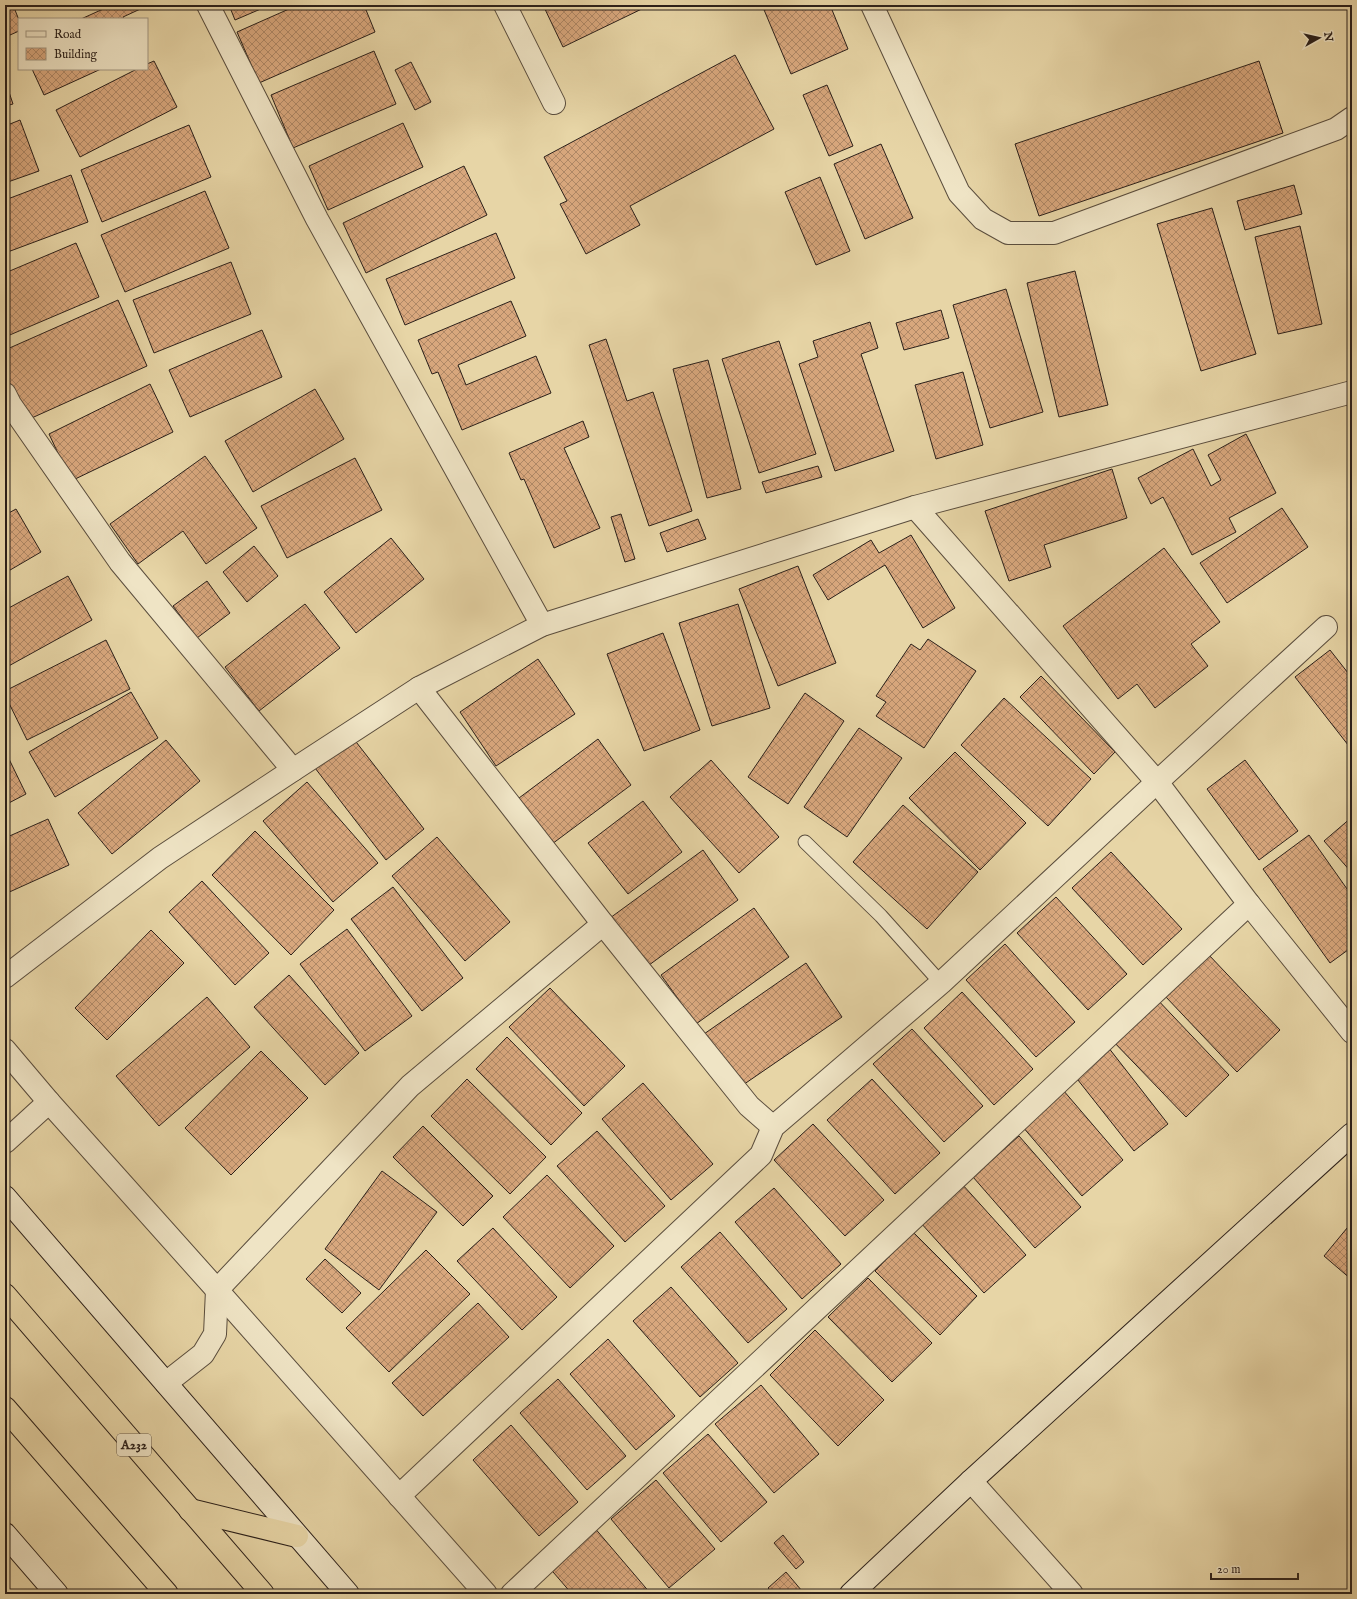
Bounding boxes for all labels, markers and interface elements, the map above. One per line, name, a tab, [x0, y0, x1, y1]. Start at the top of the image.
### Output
legend	[18, 18, 148, 70]
north arrow	[1299, 18, 1339, 58]
text: Road	[54, 27, 82, 42]
text: N	[1320, 30, 1336, 43]
text: Building	[54, 47, 98, 62]
road number: A232	[117, 1434, 151, 1456]
scale bar	[1211, 1555, 1298, 1581]
text: 20 m	[1217, 1562, 1240, 1577]

